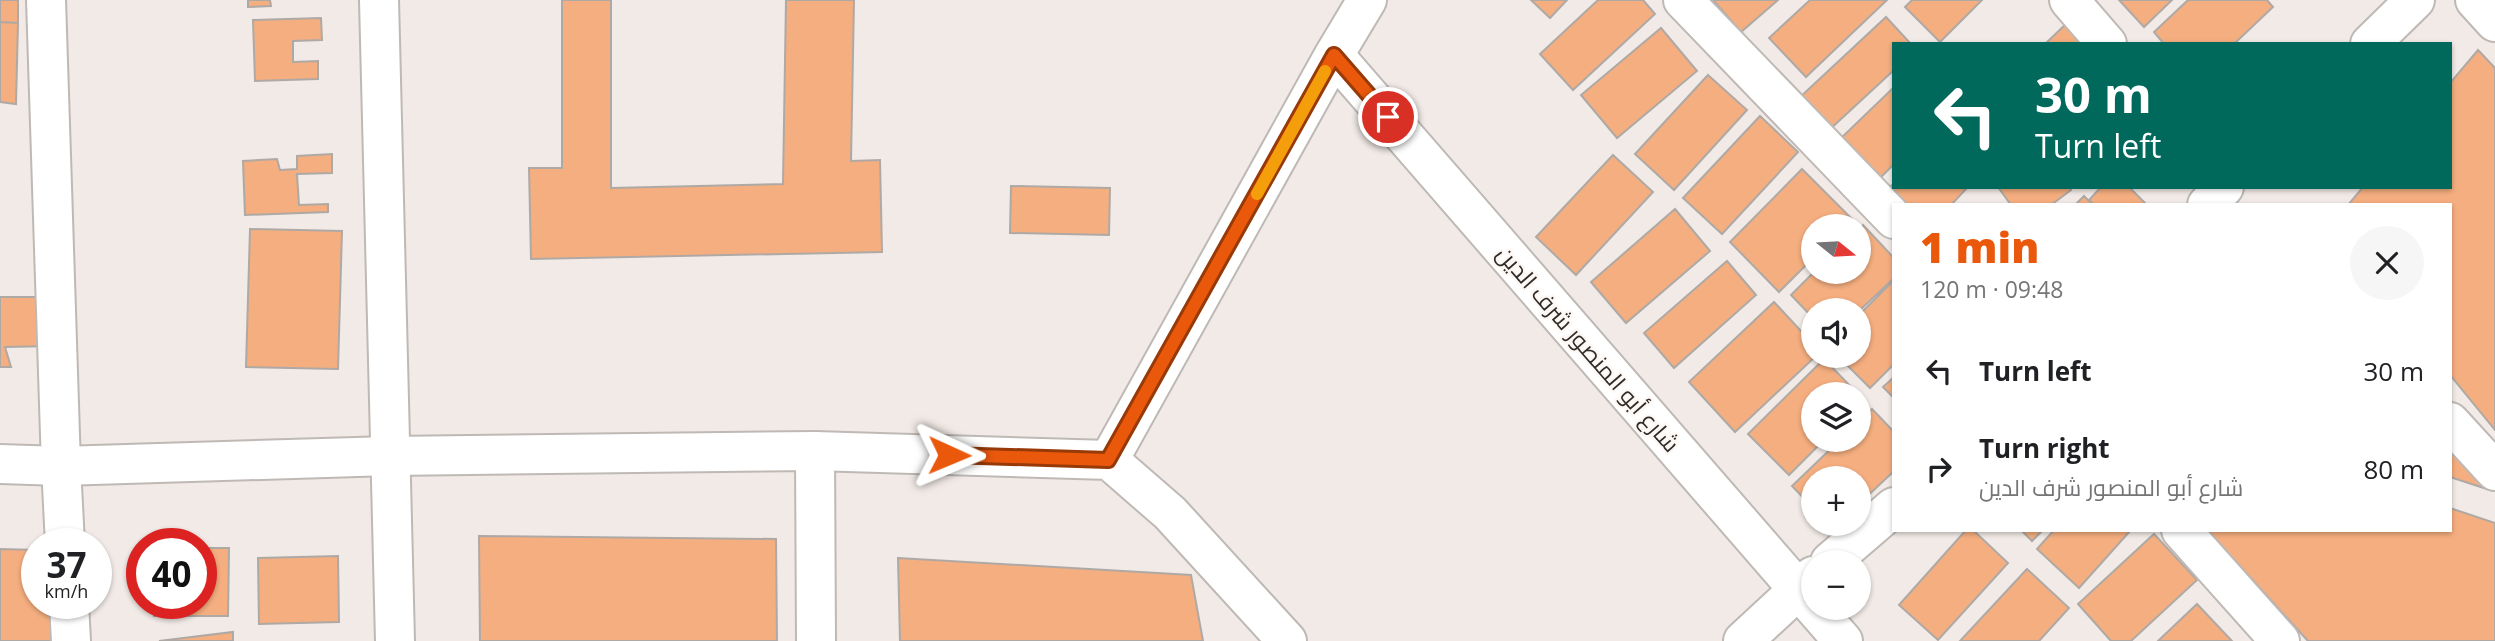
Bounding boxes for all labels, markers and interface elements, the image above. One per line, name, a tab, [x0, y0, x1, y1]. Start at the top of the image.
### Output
text: 30 m	[2035, 61, 2152, 127]
icon: left	[1920, 70, 2011, 161]
pin	[1358, 87, 1418, 147]
icon: arrive	[1369, 98, 1407, 136]
text: Turn left	[2035, 124, 2161, 167]
north arrow	[1801, 214, 1871, 284]
map controls	[1801, 214, 1871, 620]
text: 1 min	[1920, 218, 2039, 275]
button: close	[2350, 226, 2424, 300]
street label: شارع أبو المنصور شرف الدين	[1489, 238, 1687, 459]
text: 120 m · 09:48	[1920, 273, 2063, 305]
button: sound	[1801, 298, 1871, 368]
icon: left	[1920, 352, 1958, 390]
text: Turn left	[1979, 353, 2091, 389]
text: 30 m	[2363, 353, 2424, 389]
button: layers	[1801, 382, 1871, 452]
position arrow	[912, 418, 986, 492]
text: Turn right	[1979, 430, 2110, 466]
icon: right	[1920, 450, 1958, 488]
text: 80 m	[2363, 451, 2424, 487]
button: +	[1801, 466, 1871, 536]
text: شارع أبو المنصور شرف الدين	[1979, 471, 2243, 503]
speed limit sign: 40	[126, 528, 217, 619]
text: 37	[46, 541, 87, 588]
button: −	[1801, 550, 1871, 620]
text: km/h	[45, 579, 88, 603]

